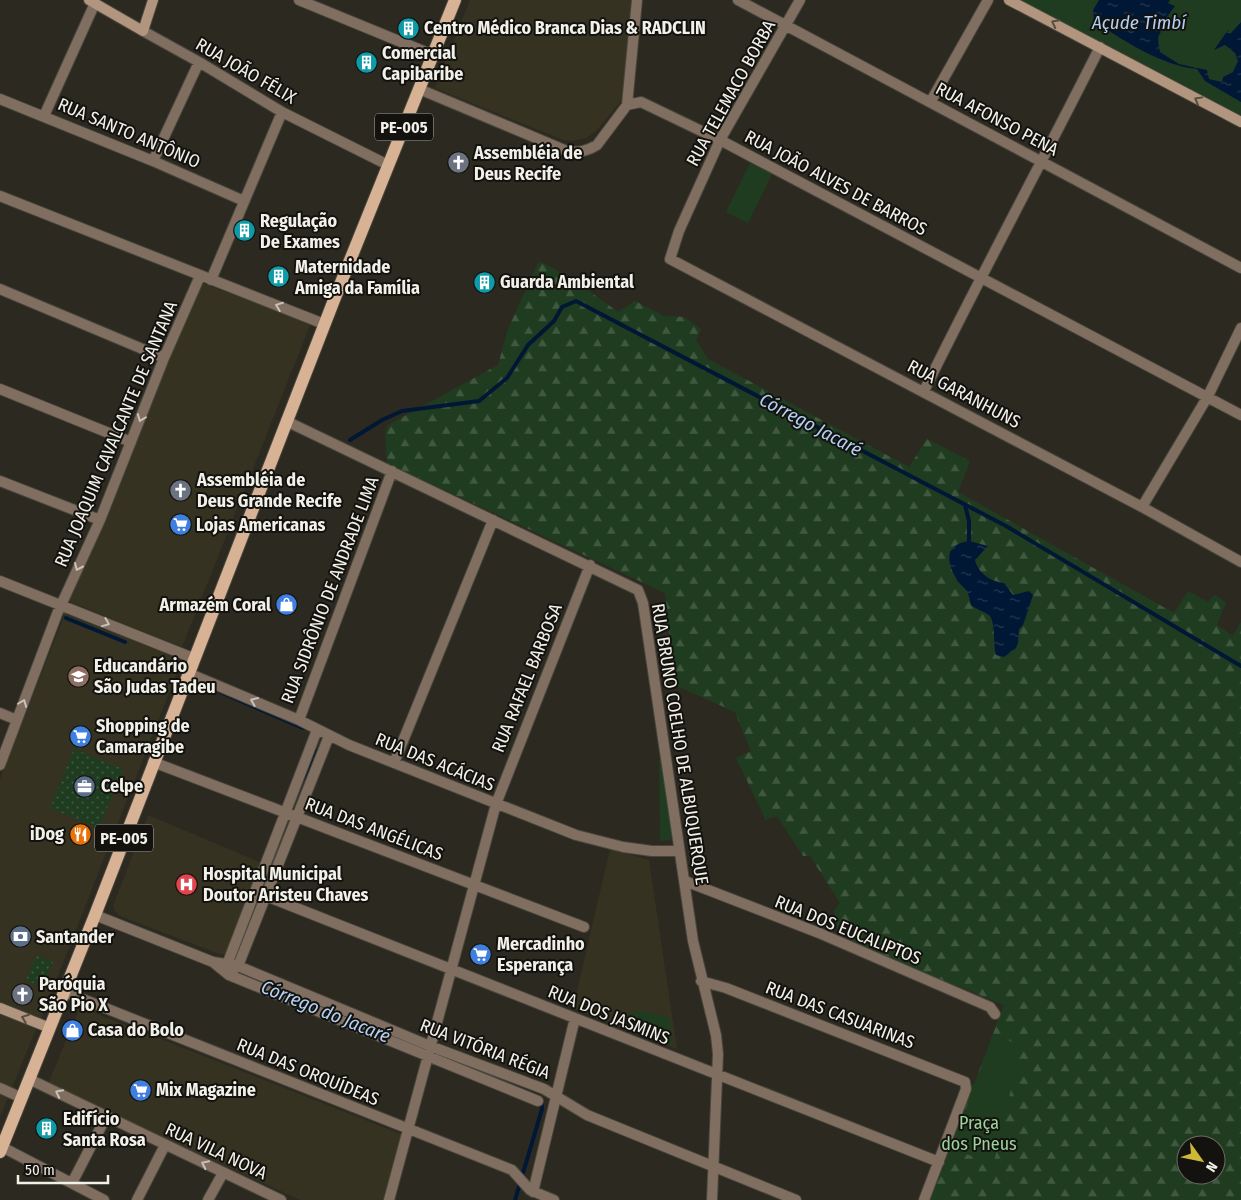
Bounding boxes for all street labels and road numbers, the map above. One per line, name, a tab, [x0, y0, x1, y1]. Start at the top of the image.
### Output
street label: RUA TELEMACO BORBA	[682, 16, 781, 170]
street label: RUA JOÃO FÉLIX	[192, 32, 301, 109]
street label: RUA AFONSO PENA	[932, 77, 1063, 161]
street label: RUA SANTO ANTÔNIO	[54, 93, 204, 173]
road number: PE-005	[375, 114, 433, 140]
street label: RUA JOÃO ALVES DE BARROS	[741, 126, 931, 240]
street label: RUA JOAQUIM CAVALCANTE DE SANTANA	[50, 297, 182, 570]
street label: RUA GARANHUNS	[904, 355, 1024, 433]
street label: RUA SIDRÔNIO DE ANDRADE LIMA	[276, 473, 384, 707]
street label: RUA RAFAEL BARBOSA	[487, 600, 567, 756]
street label: RUA BRUNO COELHO DE ALBUQUERQUE	[647, 602, 713, 886]
street label: RUA DAS ACÁCIAS	[372, 727, 498, 796]
street label: RUA DAS ANGÉLICAS	[302, 792, 447, 865]
road number: PE-005	[95, 824, 153, 851]
street label: RUA DOS EUCALIPTOS	[772, 891, 924, 969]
street label: RUA DAS CASUARINAS	[762, 976, 918, 1054]
street label: RUA DOS JASMINS	[545, 981, 673, 1049]
street label: RUA VITÓRIA RÉGIA	[417, 1013, 554, 1084]
street label: RUA DAS ORQUÍDEAS	[234, 1032, 383, 1111]
street label: RUA VILA NOVA	[162, 1118, 271, 1184]

